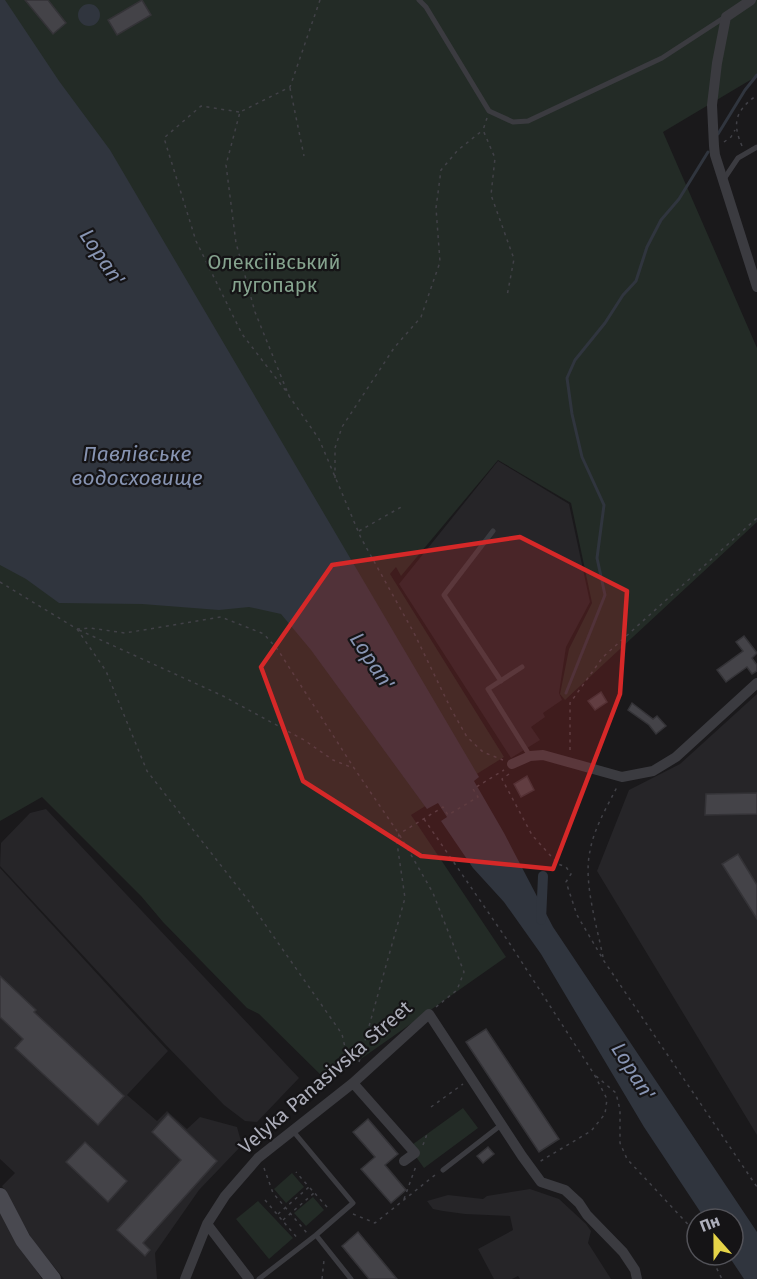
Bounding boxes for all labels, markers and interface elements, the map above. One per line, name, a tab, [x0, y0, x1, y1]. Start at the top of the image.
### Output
water label: Lopan'	[74, 224, 131, 291]
park label: Олексіївський лугопарк	[208, 250, 340, 297]
water label: Павлівське водосховище	[71, 441, 203, 491]
water label: Lopan'	[344, 628, 400, 695]
street label: Velyka Panasivska Street	[234, 995, 417, 1159]
water label: Lopan'	[605, 1038, 661, 1105]
north arrow	[685, 1207, 745, 1267]
text: Пн	[697, 1211, 723, 1236]

